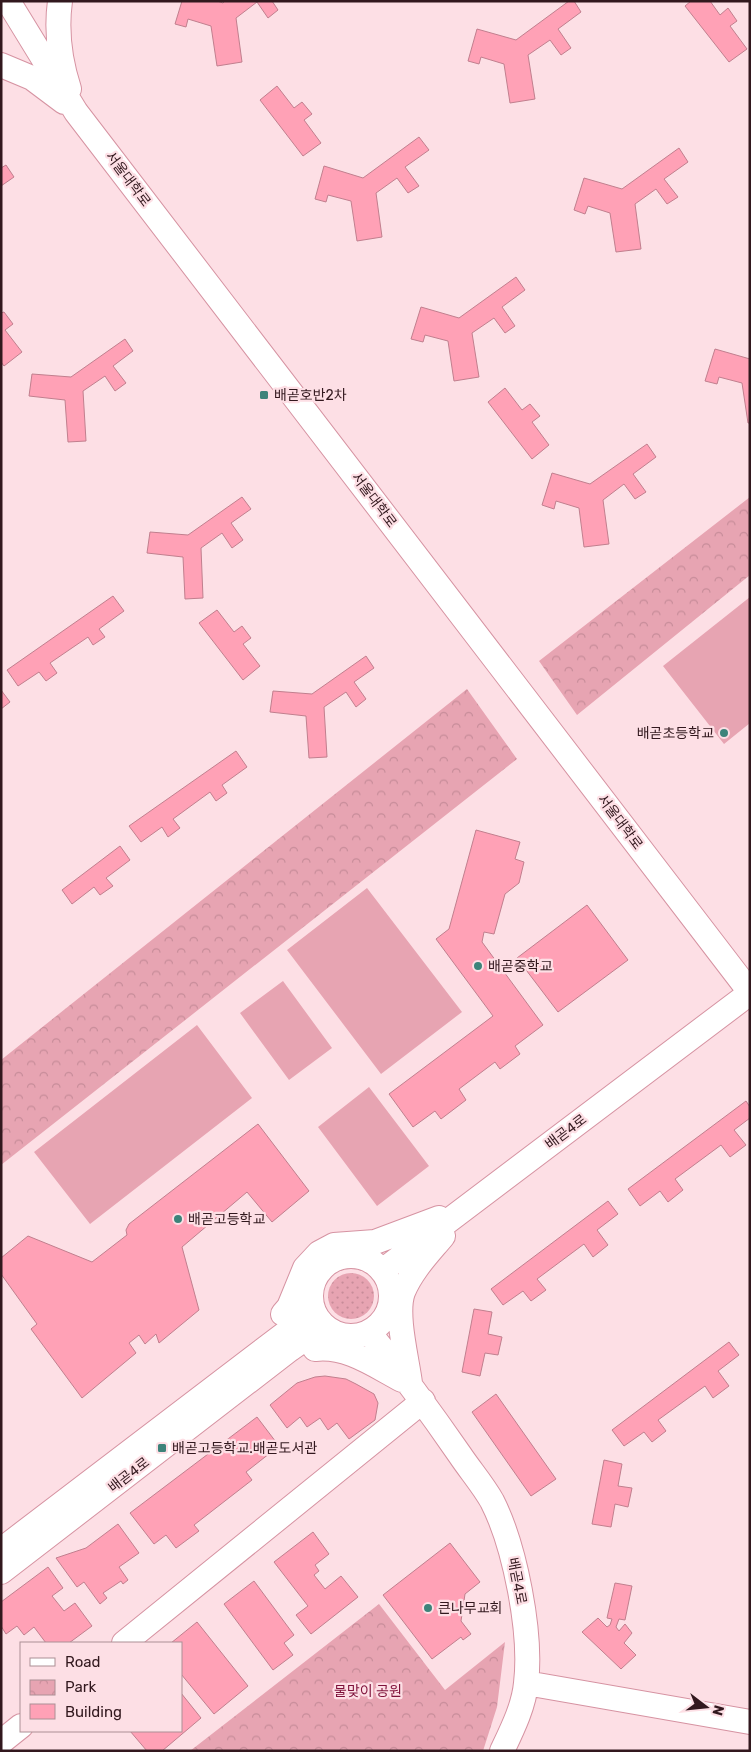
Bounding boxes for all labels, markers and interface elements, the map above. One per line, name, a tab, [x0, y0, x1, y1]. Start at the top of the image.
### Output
street label: 서울대학로	[102, 148, 154, 210]
place label: 배곧호반2차	[274, 387, 347, 404]
marker: 배곧호반2차	[258, 389, 270, 401]
street label: 서울대학로	[348, 469, 400, 531]
place label: 배곧초등학교	[637, 725, 714, 742]
marker: 배곧초등학교	[718, 727, 730, 739]
street label: 서울대학로	[594, 791, 646, 853]
place label: 배곧중학교	[488, 958, 553, 975]
marker: 배곧중학교	[472, 960, 484, 972]
street label: 배곧4로	[542, 1111, 590, 1153]
place label: 배곧고등학교	[188, 1211, 265, 1228]
marker: 배곧고등학교	[172, 1213, 184, 1225]
place label: 배곧고등학교.배곧도서관	[172, 1440, 317, 1457]
marker: 배곧고등학교.배곧도서관	[156, 1442, 168, 1454]
street label: 배곧4로	[105, 1454, 153, 1496]
street label: 배곧4로	[504, 1556, 530, 1606]
place label: 큰나무교회	[438, 1600, 502, 1617]
marker: 큰나무교회	[422, 1602, 434, 1614]
legend	[20, 1642, 182, 1732]
text: Road	[65, 1653, 101, 1671]
text: Park	[65, 1678, 96, 1696]
north arrow	[681, 1682, 731, 1732]
park label: 물맞이 공원	[334, 1683, 402, 1700]
text: Building	[65, 1703, 122, 1721]
text: N	[708, 1703, 728, 1718]

